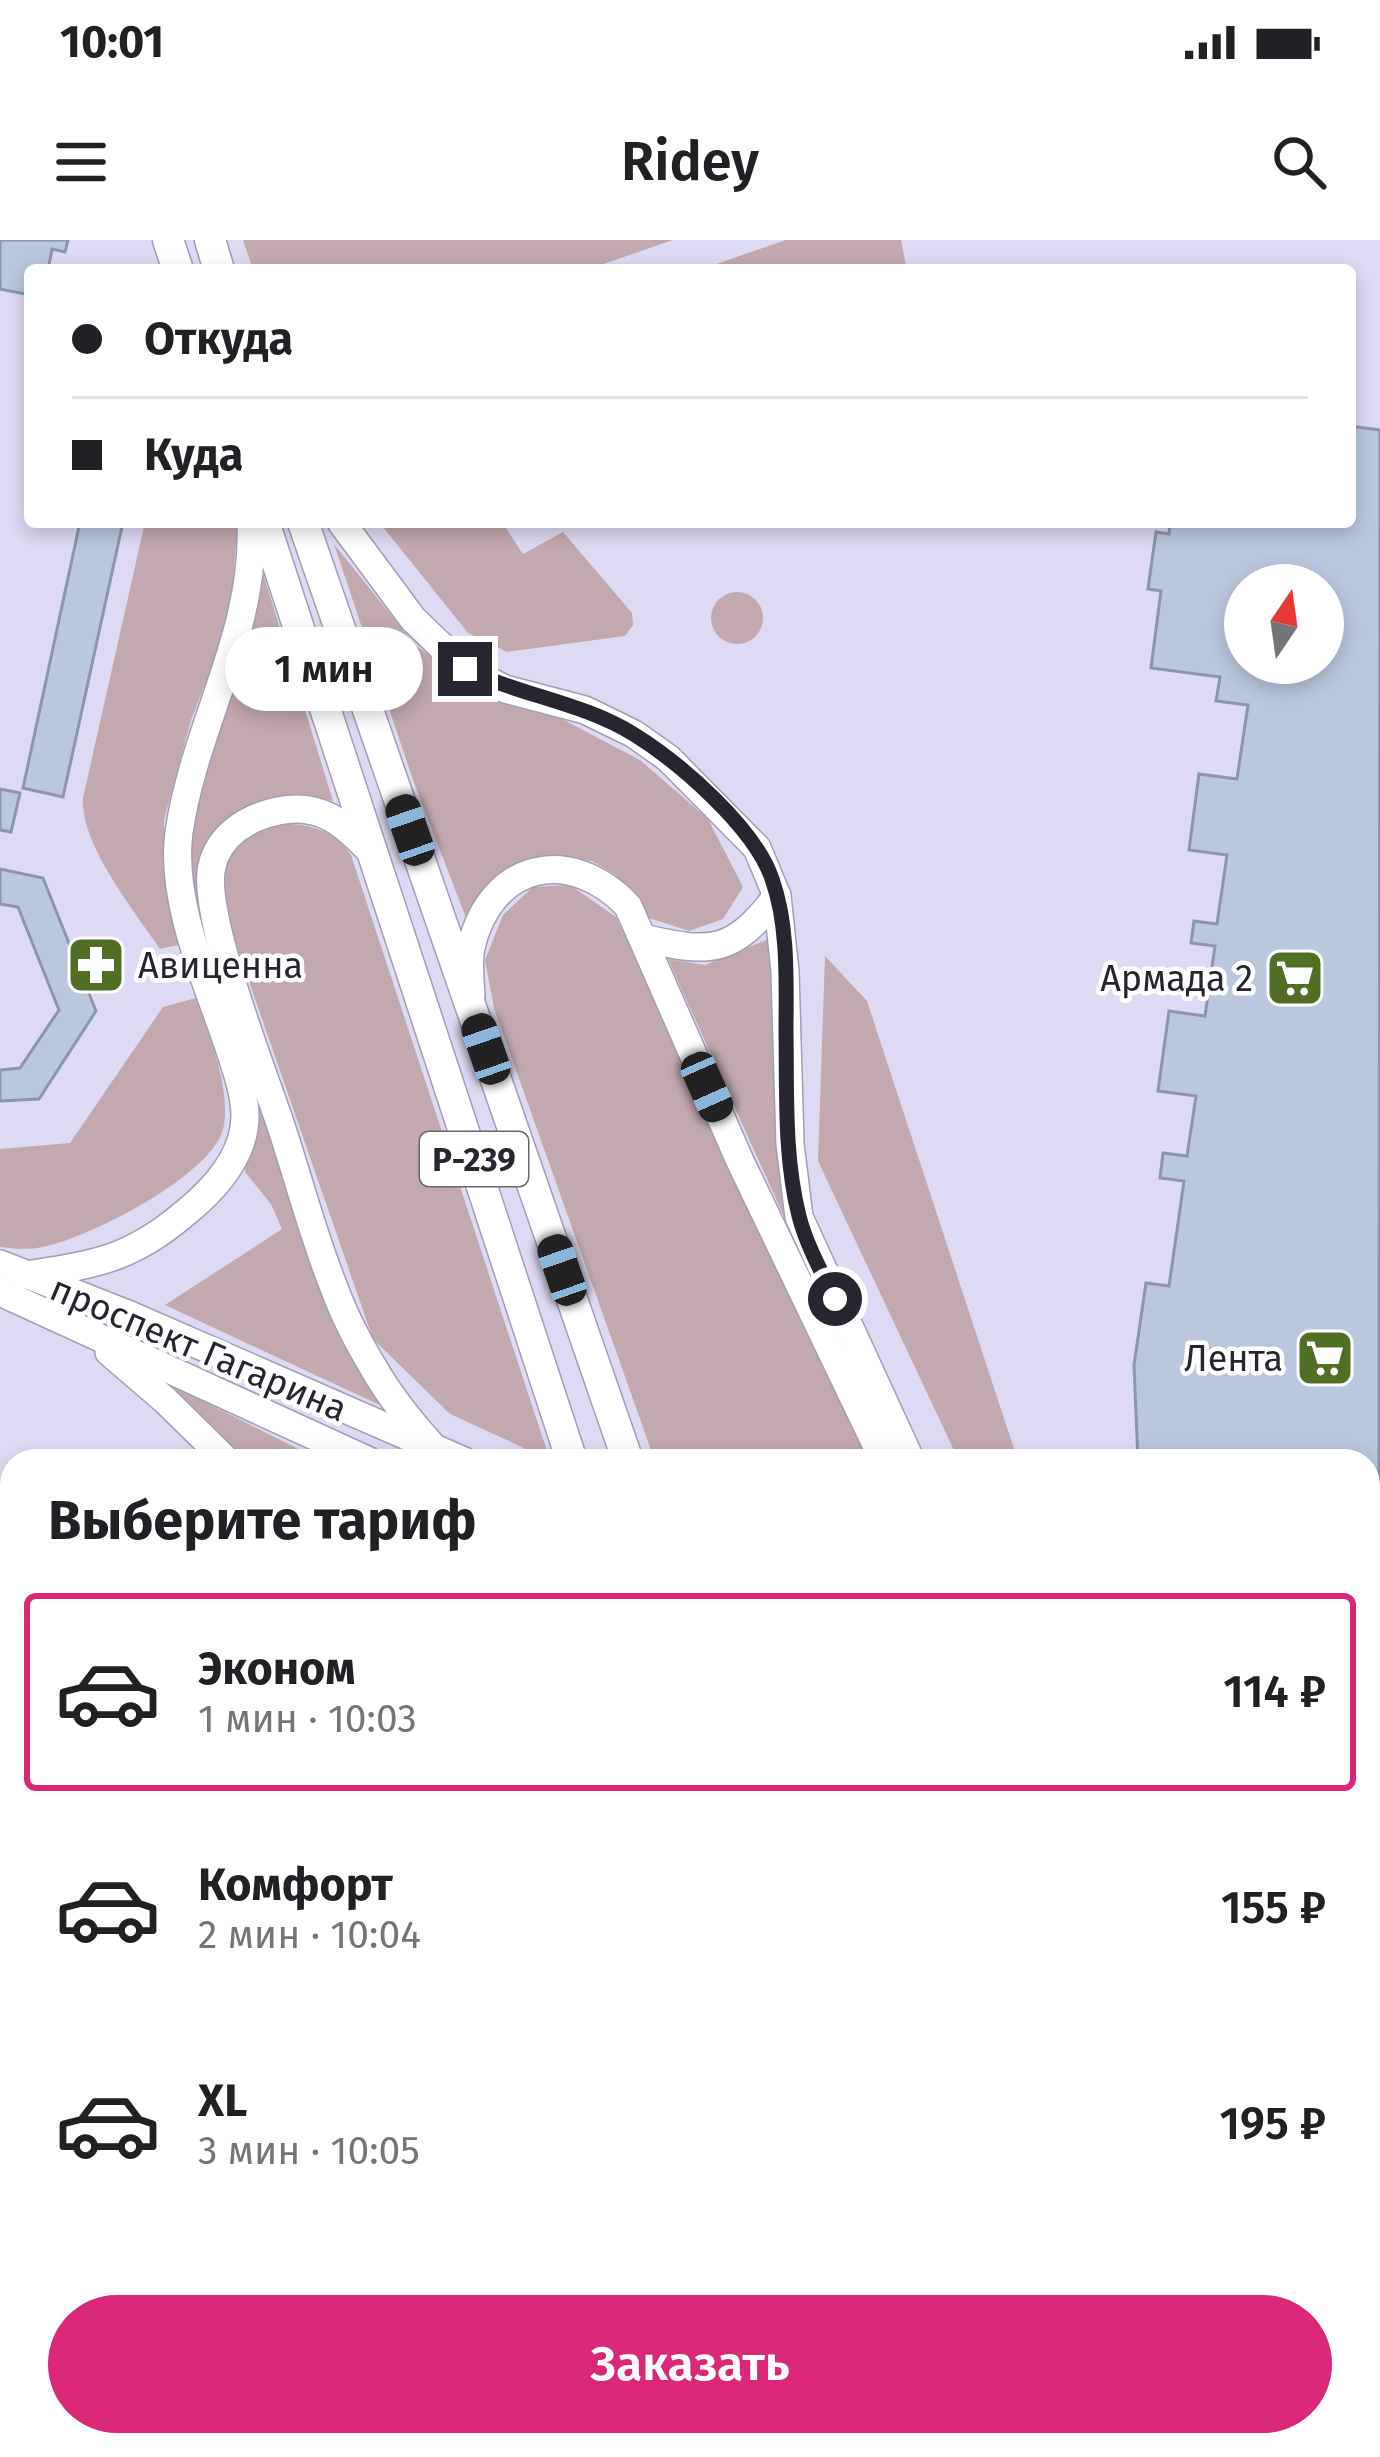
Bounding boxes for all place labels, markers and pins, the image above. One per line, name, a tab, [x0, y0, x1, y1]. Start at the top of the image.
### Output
pharmacy icon: Авиценна	[65, 934, 127, 996]
place label: Авиценна	[138, 944, 303, 988]
supermarket icon: Армада 2	[1264, 947, 1326, 1009]
place label: Армада 2	[1100, 957, 1253, 1001]
supermarket icon: Лента	[1294, 1327, 1356, 1389]
place label: Лента	[1184, 1337, 1283, 1381]

